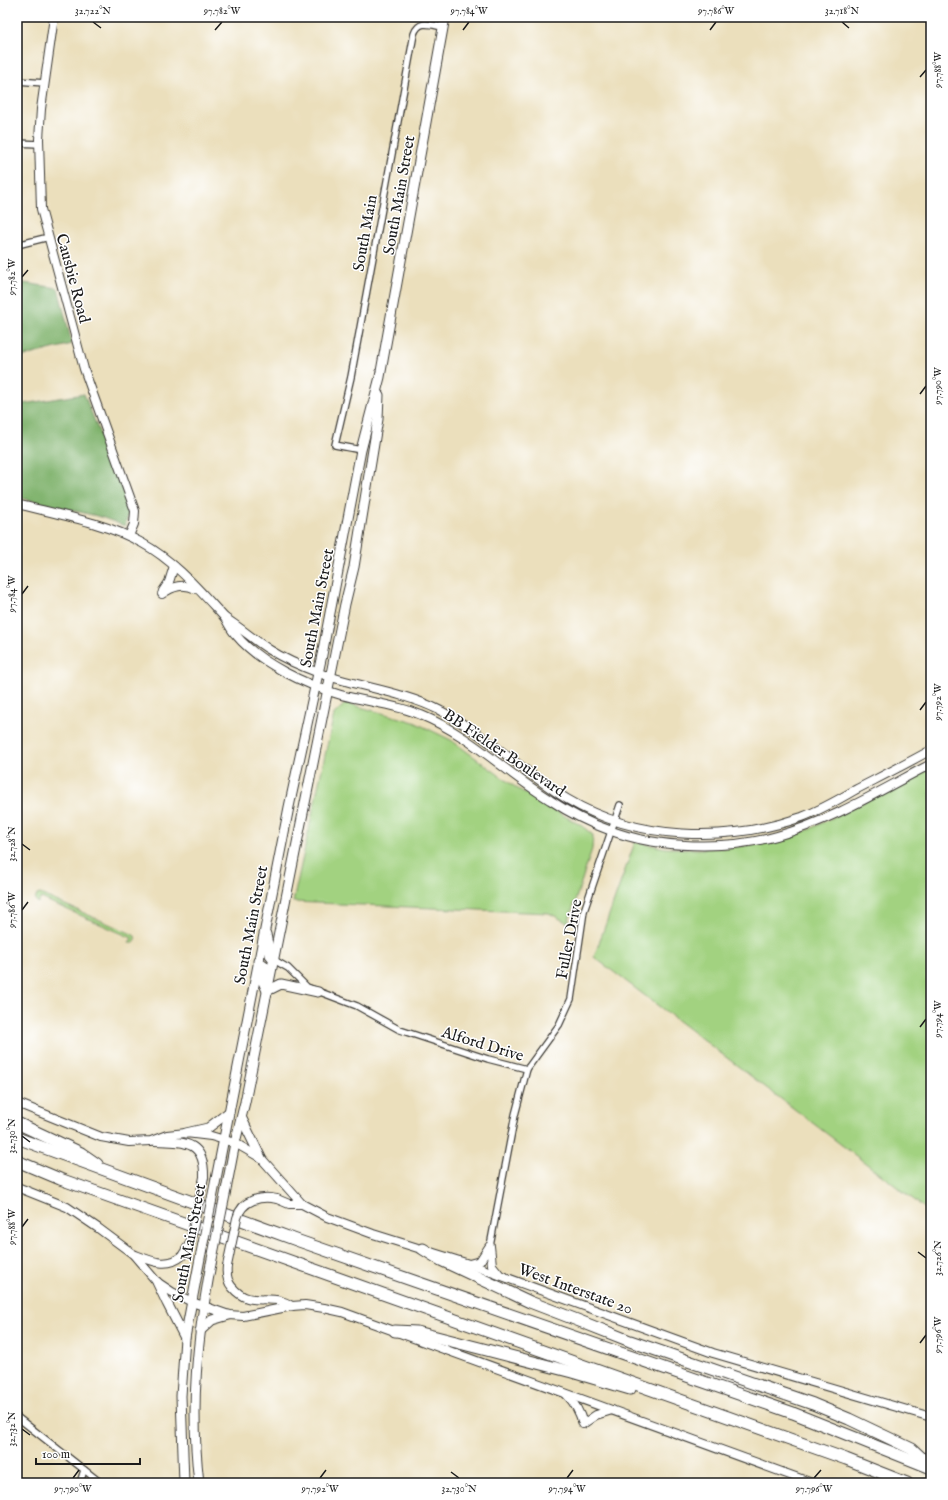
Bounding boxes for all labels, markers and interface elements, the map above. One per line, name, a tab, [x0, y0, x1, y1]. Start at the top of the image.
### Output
text: 32.722°N	[75, 5, 111, 18]
text: 97.782°W	[203, 5, 241, 18]
text: 97.784°W	[450, 5, 488, 18]
text: 97.786°W	[697, 5, 735, 18]
text: 32.718°N	[825, 5, 859, 18]
text: 97.788°W	[932, 52, 945, 89]
street label: South Main Street	[380, 134, 420, 256]
street label: South Main	[349, 193, 383, 273]
street label: Causbie Road	[51, 232, 94, 326]
text: 97.782°W	[6, 258, 19, 296]
text: 97.790°W	[932, 367, 945, 406]
street label: South Main Street	[297, 547, 339, 669]
text: 97.784°W	[6, 575, 19, 613]
text: 97.792°W	[932, 683, 945, 722]
street label: BB Fielder Boulevard	[439, 705, 569, 802]
text: 32.728°N	[6, 826, 19, 862]
street label: South Main Street	[231, 864, 273, 986]
text: 97.786°W	[6, 891, 19, 929]
street label: Fuller Drive	[552, 898, 588, 981]
text: 97.794°W	[932, 1000, 945, 1039]
street label: Alford Drive	[438, 1023, 526, 1067]
text: 32.730°N	[6, 1118, 19, 1154]
street label: South Main Street	[169, 1182, 211, 1304]
text: 97.788°W	[6, 1209, 19, 1246]
text: 32.726°N	[932, 1240, 945, 1276]
street label: West Interstate 20	[515, 1260, 635, 1320]
text: 97.796°W	[932, 1316, 945, 1354]
text: 32.732°N	[6, 1411, 19, 1446]
scale bar	[36, 1440, 140, 1466]
text: 100 m	[42, 1447, 70, 1462]
text: 97.790°W	[53, 1483, 92, 1496]
text: 97.792°W	[300, 1483, 339, 1496]
text: 32.730°N	[441, 1483, 477, 1496]
text: 97.794°W	[547, 1483, 586, 1496]
text: 97.796°W	[795, 1483, 833, 1496]

